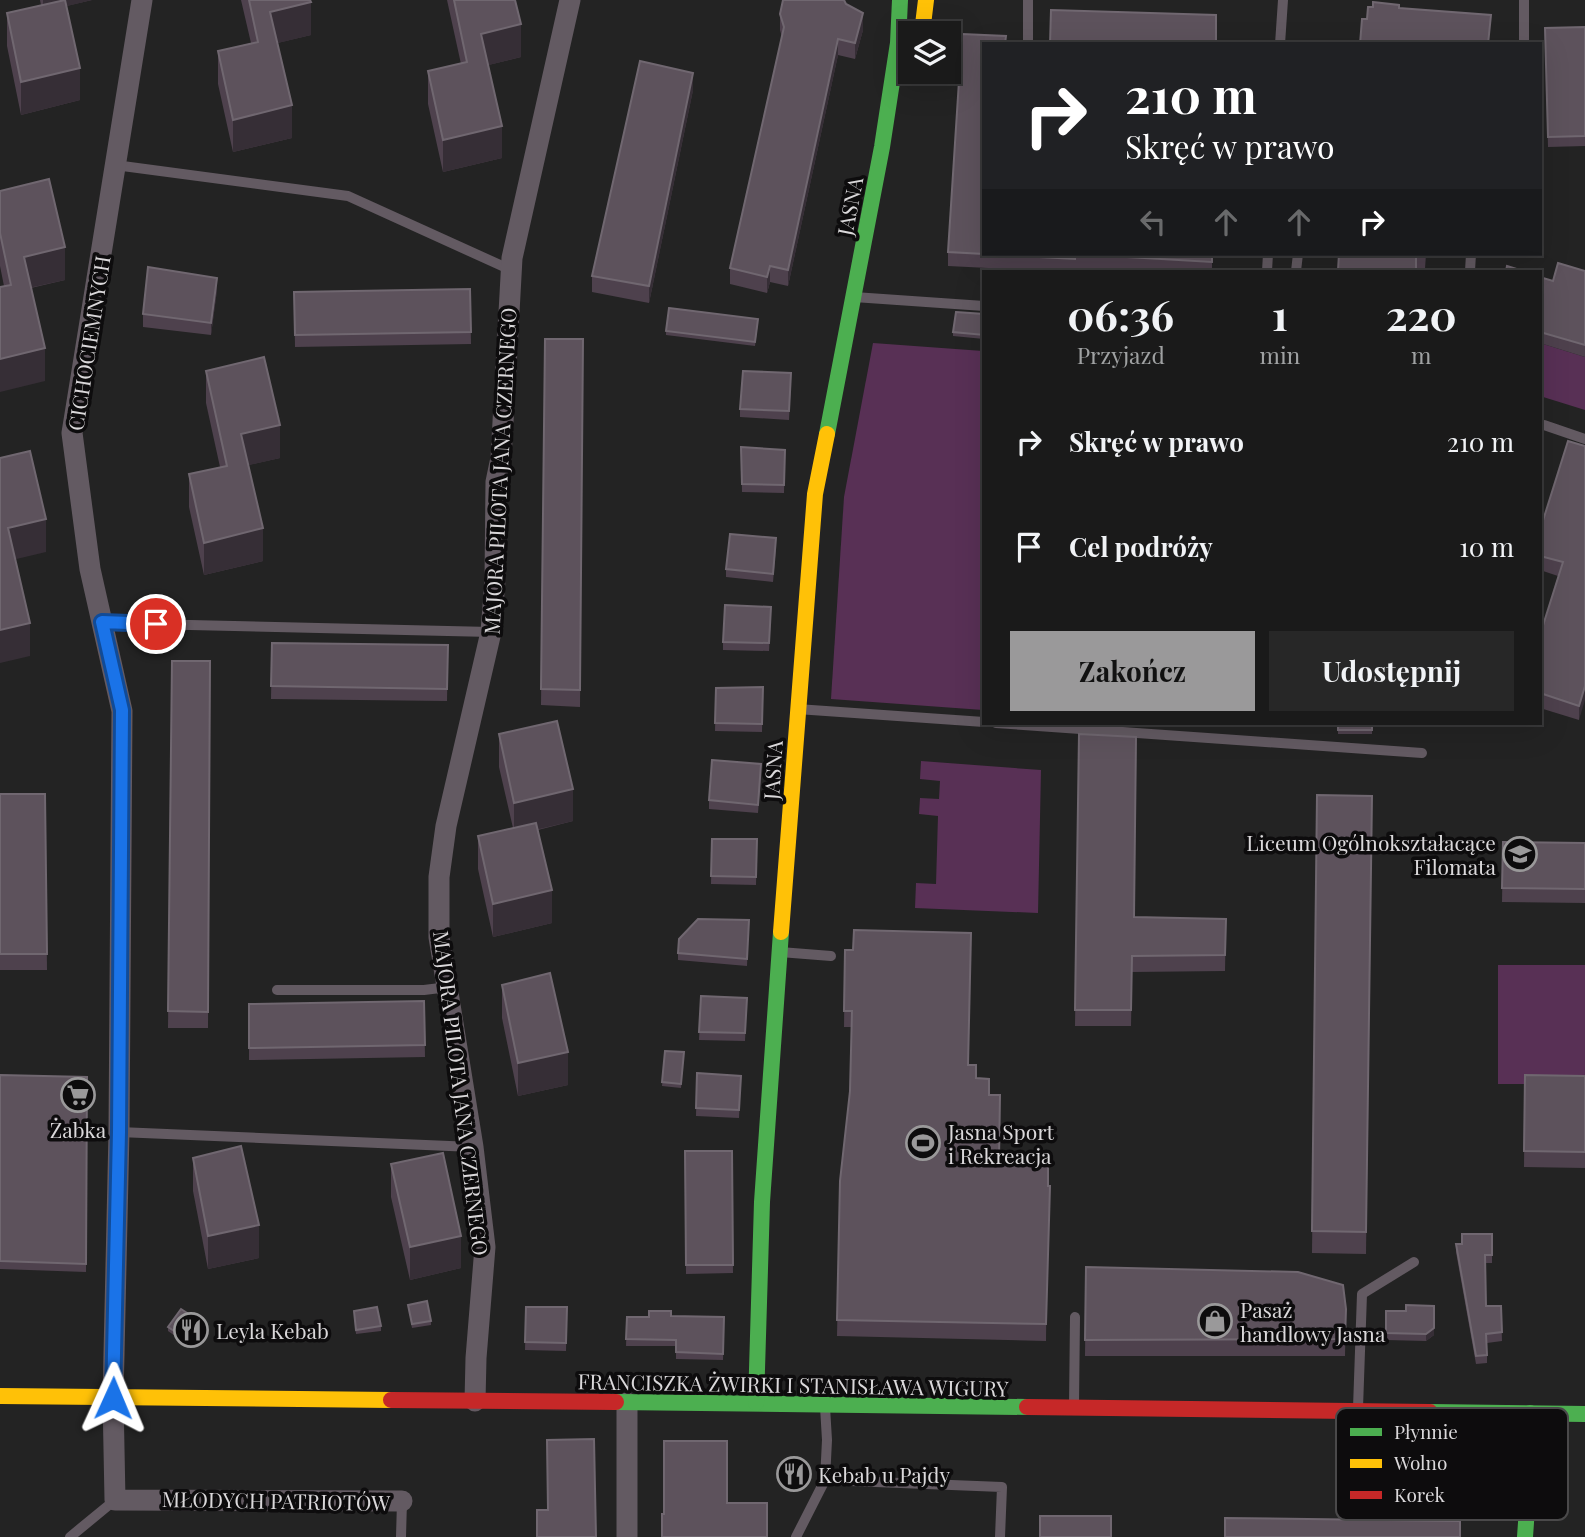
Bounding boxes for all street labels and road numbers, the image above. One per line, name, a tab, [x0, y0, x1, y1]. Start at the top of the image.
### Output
street label: JASNA	[829, 174, 869, 239]
street label: CICHOCIEMNYCH	[60, 253, 116, 433]
street label: MAJORA PILOTA JANA CZERNEGO	[476, 307, 522, 635]
street label: JASNA	[756, 739, 788, 801]
street label: MAJORA PILOTA JANA CZERNEGO	[428, 929, 496, 1257]
street label: FRANCISZKA ŻWIRKI I STANISŁAWA WIGURY	[577, 1366, 1009, 1402]
street label: MŁODYCH PATRIOTÓW	[162, 1484, 391, 1516]

